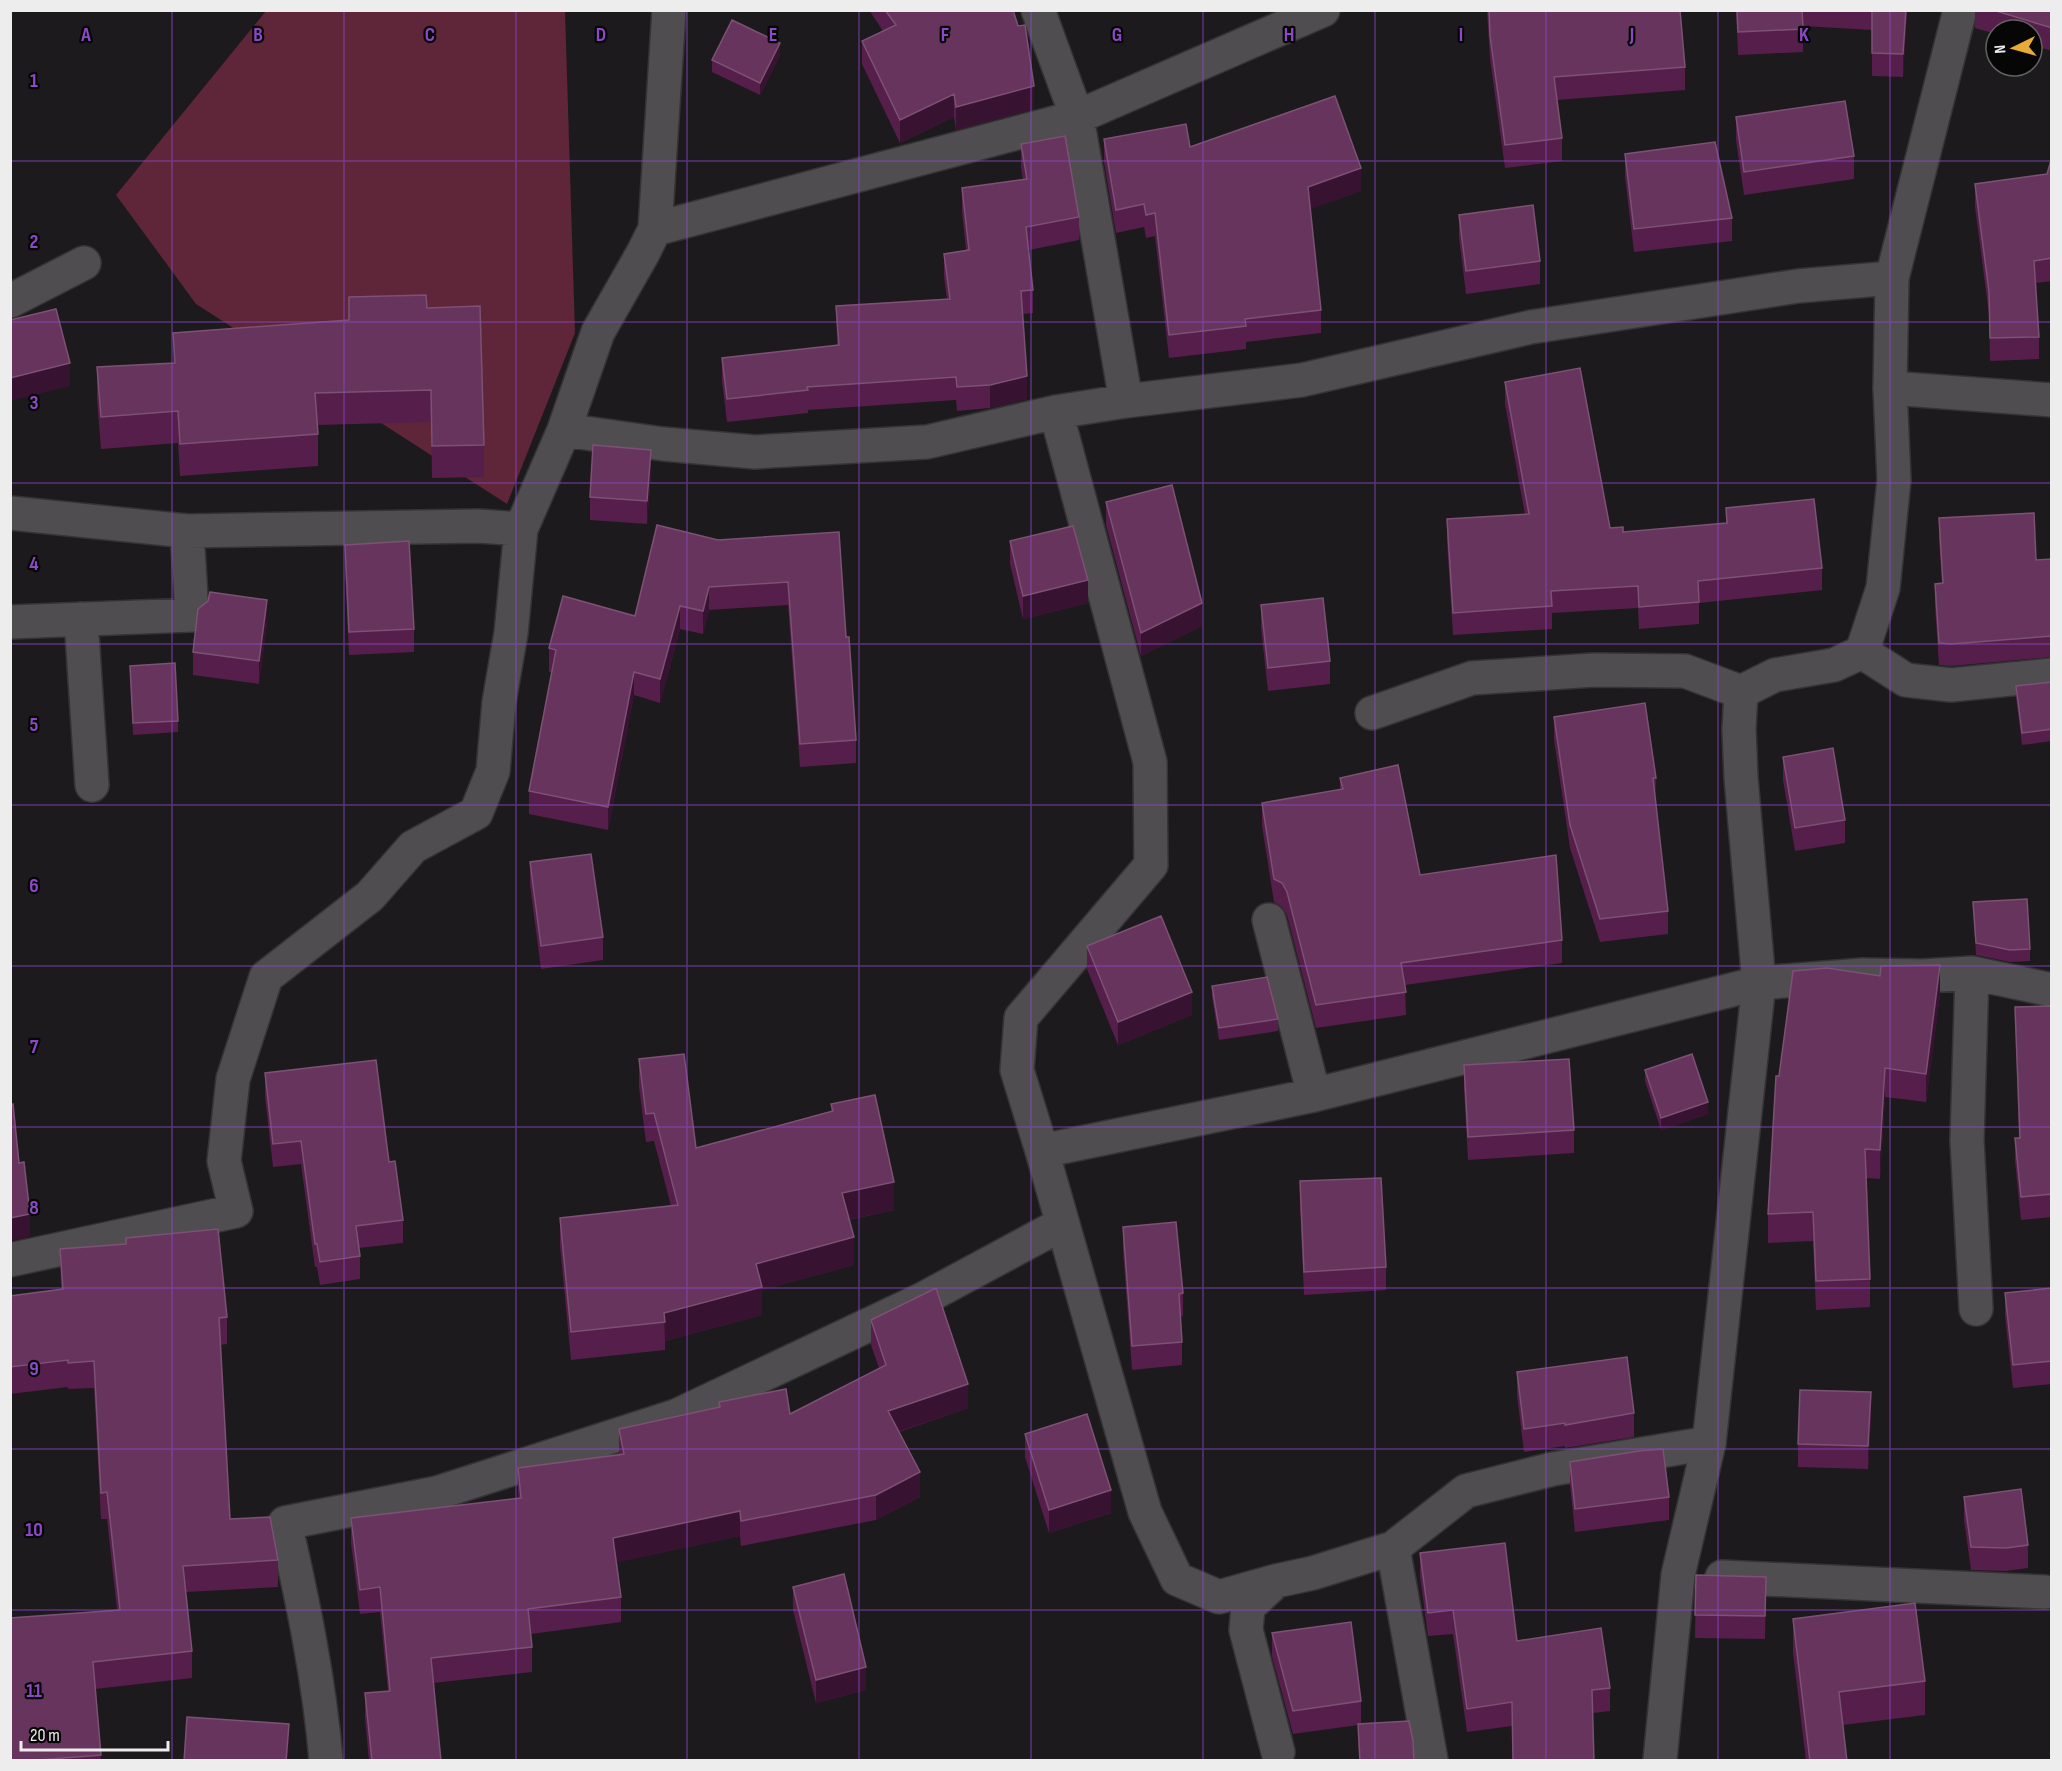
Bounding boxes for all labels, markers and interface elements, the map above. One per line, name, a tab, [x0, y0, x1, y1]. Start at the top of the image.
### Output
north arrow	[1984, 18, 2044, 78]
text: A	[80, 23, 91, 47]
text: B	[253, 23, 263, 47]
text: C	[425, 23, 435, 47]
text: D	[596, 23, 606, 47]
text: E	[769, 23, 777, 47]
text: F	[941, 23, 949, 47]
text: G	[1112, 23, 1122, 47]
text: H	[1284, 23, 1294, 47]
text: I	[1459, 23, 1463, 47]
text: J	[1629, 23, 1634, 47]
text: K	[1799, 23, 1809, 47]
text: N	[1991, 44, 2010, 54]
text: 1	[30, 69, 38, 93]
text: 2	[30, 230, 38, 254]
text: 3	[30, 391, 39, 415]
text: 4	[29, 552, 39, 576]
text: 5	[30, 713, 39, 737]
text: 6	[29, 874, 39, 898]
text: 7	[30, 1035, 39, 1059]
text: 8	[29, 1196, 39, 1220]
text: 9	[29, 1357, 39, 1381]
text: 10	[25, 1518, 43, 1542]
text: 11	[26, 1679, 42, 1703]
scale bar	[21, 1714, 168, 1752]
text: 20 m	[30, 1725, 60, 1746]

